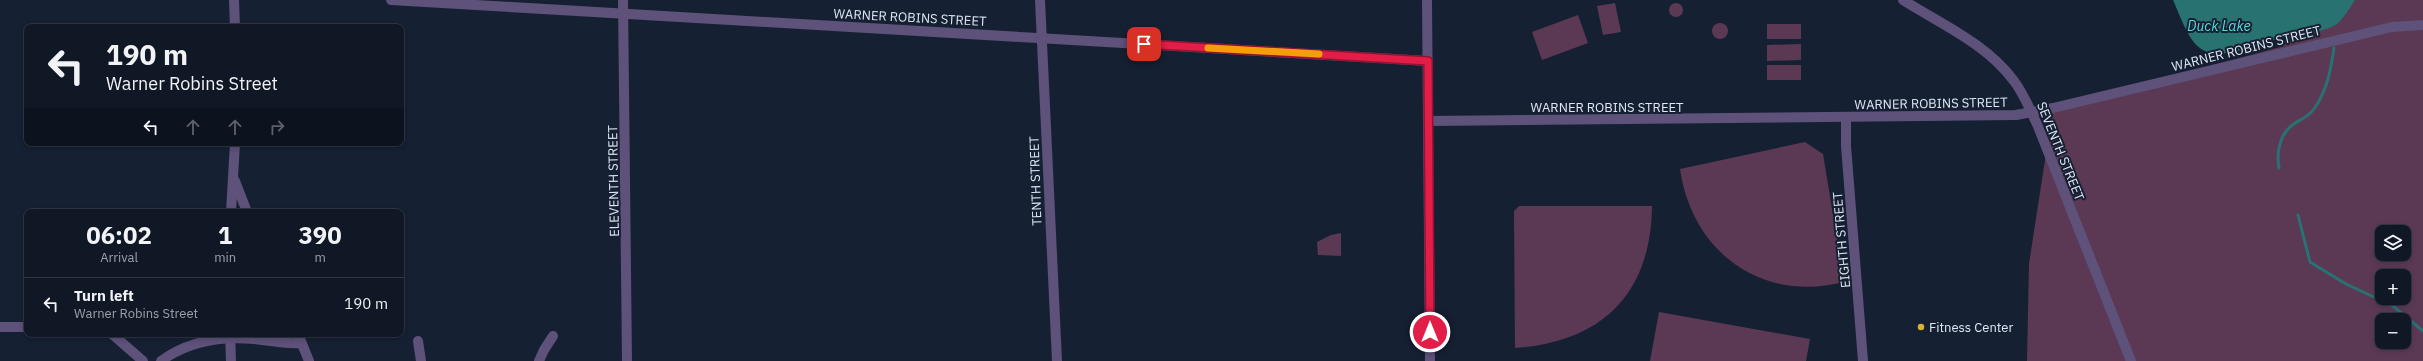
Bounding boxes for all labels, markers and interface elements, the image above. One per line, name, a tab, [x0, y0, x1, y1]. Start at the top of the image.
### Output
street label: WARNER ROBINS STREET	[833, 5, 987, 30]
water label: Duck Lake	[2187, 17, 2251, 35]
street label: WARNER ROBINS STREET	[2170, 22, 2323, 75]
pin	[1127, 27, 1161, 61]
icon: arrive	[1133, 33, 1155, 55]
text: 190 m	[106, 36, 188, 73]
icon: left	[40, 40, 92, 92]
text: Warner Robins Street	[106, 72, 278, 95]
street label: WARNER ROBINS STREET	[1854, 94, 2008, 113]
street label: WARNER ROBINS STREET	[1531, 99, 1684, 116]
street label: SEVENTH STREET	[2033, 99, 2088, 204]
icon: left	[140, 116, 162, 138]
icon: ahead	[182, 116, 204, 138]
icon: ahead	[224, 116, 246, 138]
icon: right	[266, 116, 288, 138]
street label: ELEVENTH STREET	[604, 124, 623, 237]
street label: TENTH STREET	[1025, 135, 1046, 226]
street label: EIGHTH STREET	[1829, 191, 1854, 289]
text: 06:02	[86, 219, 152, 251]
text: 1	[218, 219, 232, 251]
text: 390	[298, 219, 342, 251]
map controls	[2375, 225, 2411, 349]
button: layers	[2375, 225, 2411, 261]
text: Arrival	[100, 249, 138, 266]
text: min	[214, 249, 236, 266]
text: m	[314, 249, 326, 266]
button: +	[2375, 269, 2411, 305]
text: Turn left	[74, 286, 134, 305]
icon: left	[40, 293, 62, 315]
text: 190 m	[344, 294, 388, 313]
text: Warner Robins Street	[74, 305, 198, 322]
position arrow	[1409, 311, 1451, 353]
button: −	[2375, 313, 2411, 349]
place label: Fitness Center	[1929, 319, 2013, 336]
marker: Fitness Center	[1916, 322, 1926, 332]

